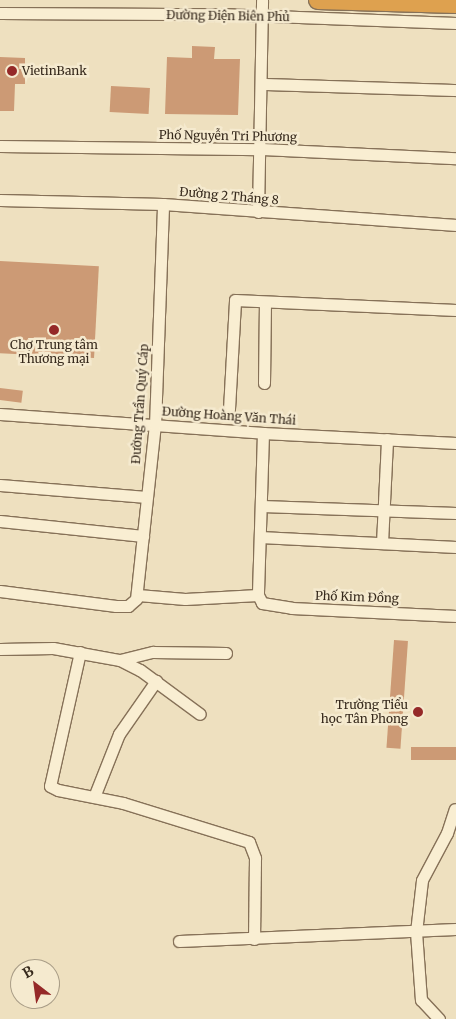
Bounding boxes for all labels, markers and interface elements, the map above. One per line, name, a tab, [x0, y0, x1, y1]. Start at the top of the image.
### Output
street label: Đường Điện Biên Phủ	[166, 8, 290, 24]
place label: VietinBank	[22, 64, 87, 78]
marker: VietinBank	[6, 65, 18, 77]
street label: Phố Nguyễn Tri Phương	[159, 128, 297, 144]
street label: Đường 2 Tháng 8	[179, 184, 279, 208]
marker: Chợ Trung tâm Thương mại	[48, 324, 60, 336]
place label: Chợ Trung tâm Thương mại	[10, 338, 98, 366]
street label: Đường Trần Quý Cáp	[129, 343, 151, 465]
street label: Đường Hoàng Văn Thái	[161, 404, 297, 428]
street label: Phố Kim Đồng	[315, 588, 399, 606]
place label: Trường Tiểu học Tân Phong	[321, 698, 408, 726]
marker: Trường Tiểu học Tân Phong	[412, 706, 424, 718]
north arrow	[10, 959, 60, 1009]
text: B	[19, 962, 37, 982]

